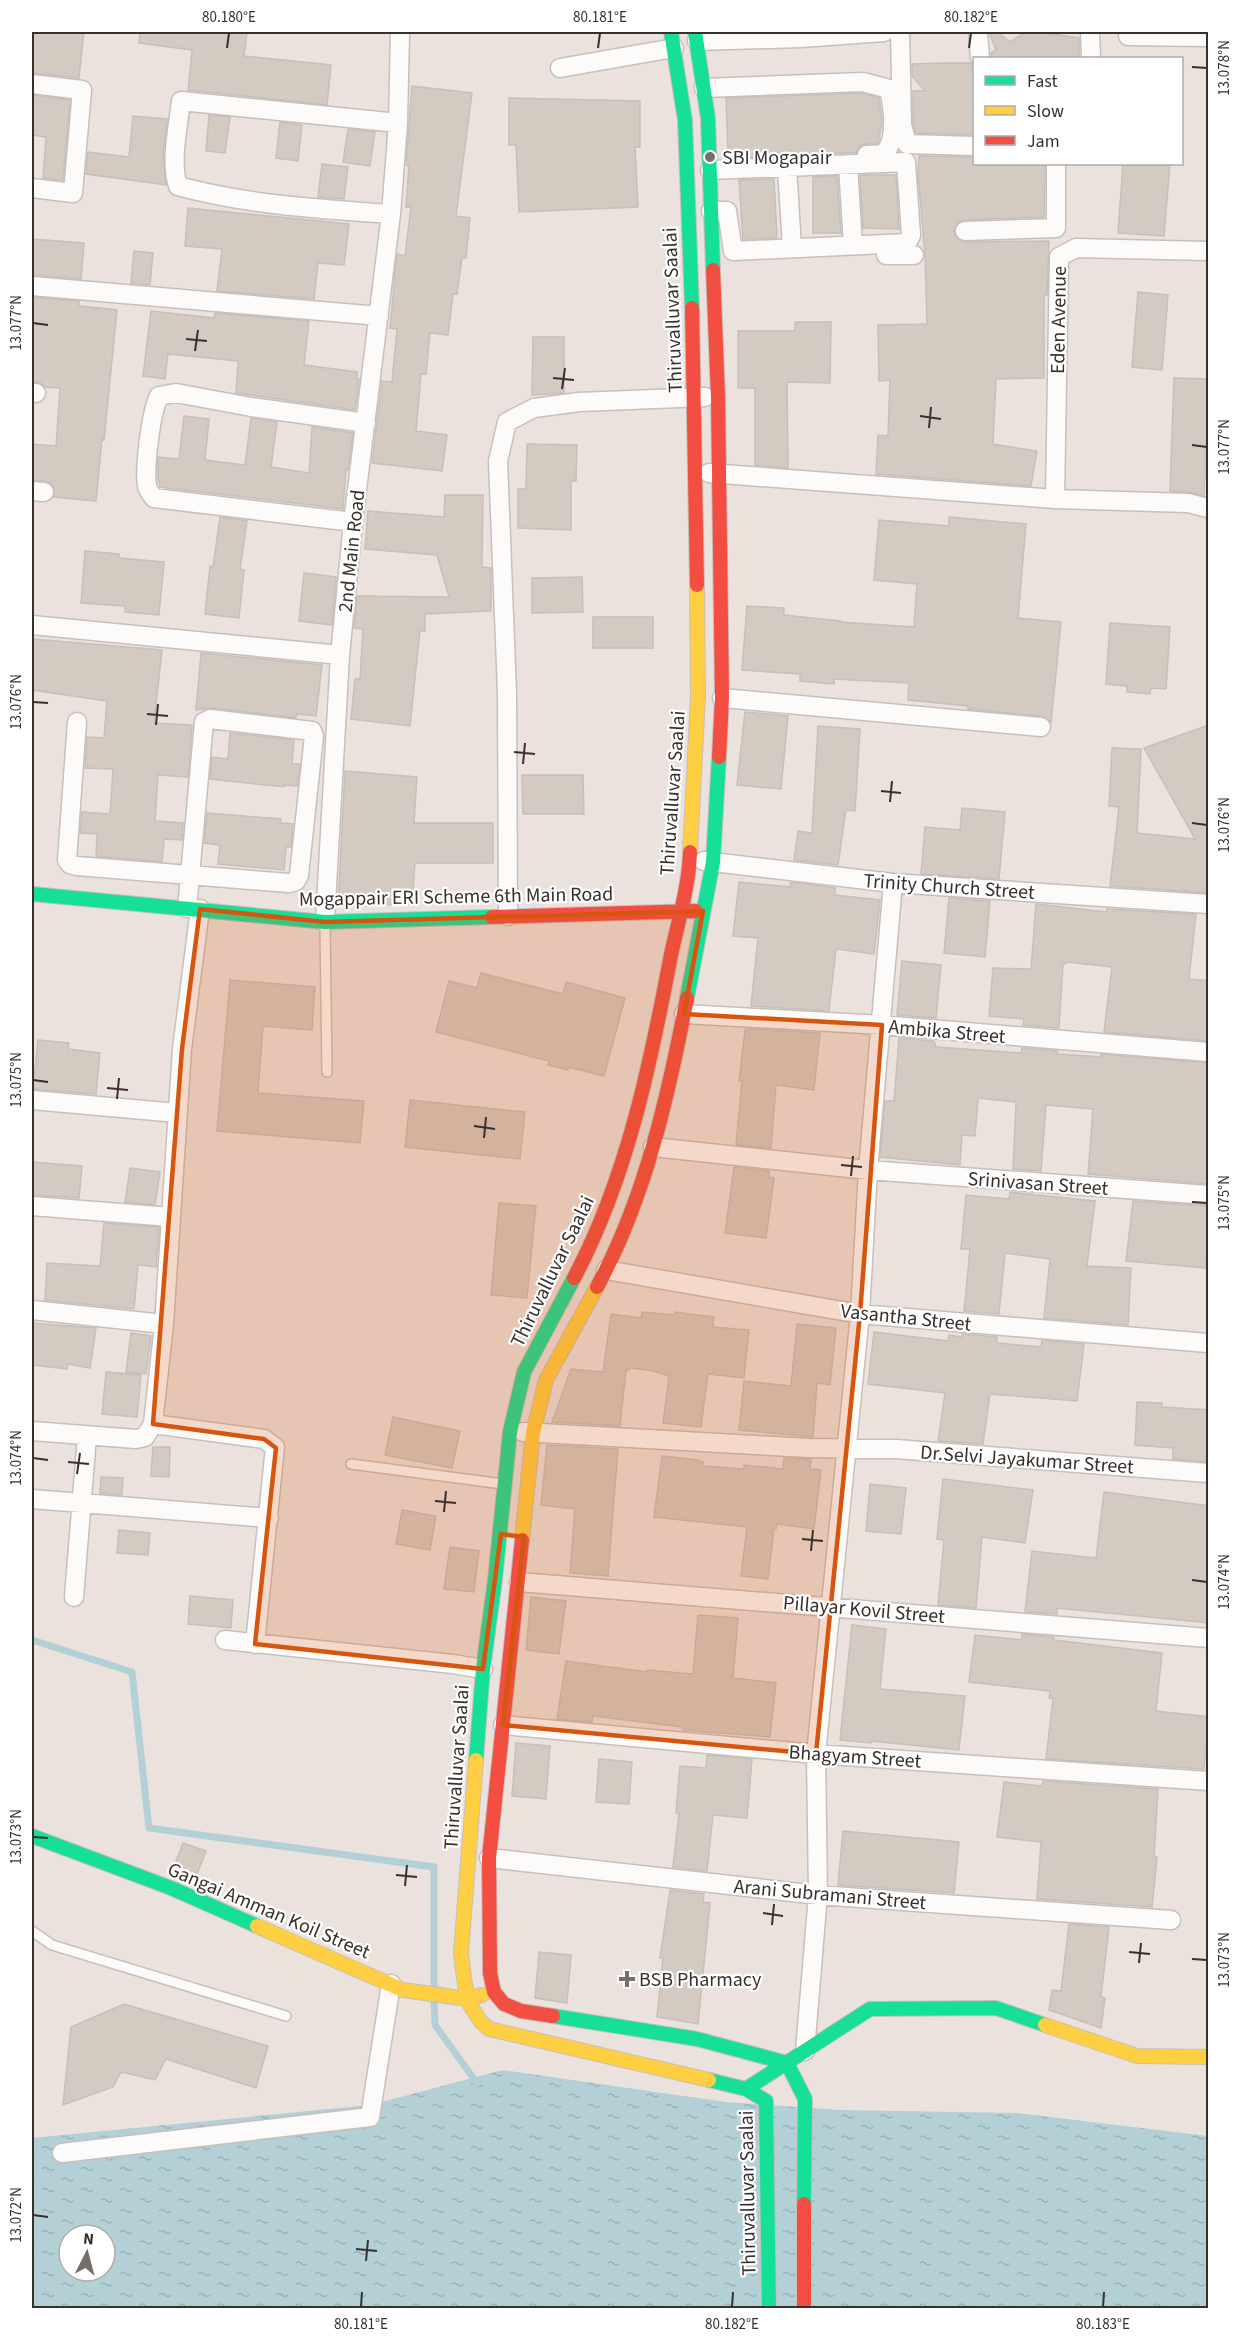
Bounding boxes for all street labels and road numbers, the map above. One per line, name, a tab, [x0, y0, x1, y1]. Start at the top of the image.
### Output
street label: Thiruvalluvar Saalai	[656, 227, 690, 393]
street label: Eden Avenue	[1044, 266, 1074, 374]
street label: 2nd Main Road	[332, 488, 372, 614]
street label: Thiruvalluvar Saalai	[653, 710, 693, 877]
street label: Trinity Church Street	[862, 867, 1036, 907]
street label: Mogappair ERI Scheme 6th Main Road	[299, 880, 613, 914]
street label: Ambika Street	[887, 1013, 1007, 1051]
street label: Srinivasan Street	[967, 1165, 1109, 1203]
street label: Thiruvalluvar Saalai	[504, 1191, 602, 1352]
street label: Vasantha Street	[839, 1297, 973, 1339]
street label: Dr.Selvi Jayakumar Street	[919, 1439, 1135, 1481]
street label: Pillayar Kovil Street	[782, 1589, 946, 1631]
street label: Thiruvalluvar Saalai	[437, 1684, 477, 1851]
street label: Bhagyam Street	[788, 1738, 922, 1776]
street label: Gangai Amman Koil Street	[163, 1856, 374, 1966]
street label: Arani Subramani Street	[733, 1873, 928, 1917]
street label: Thiruvalluvar Saalai	[733, 2110, 763, 2276]

